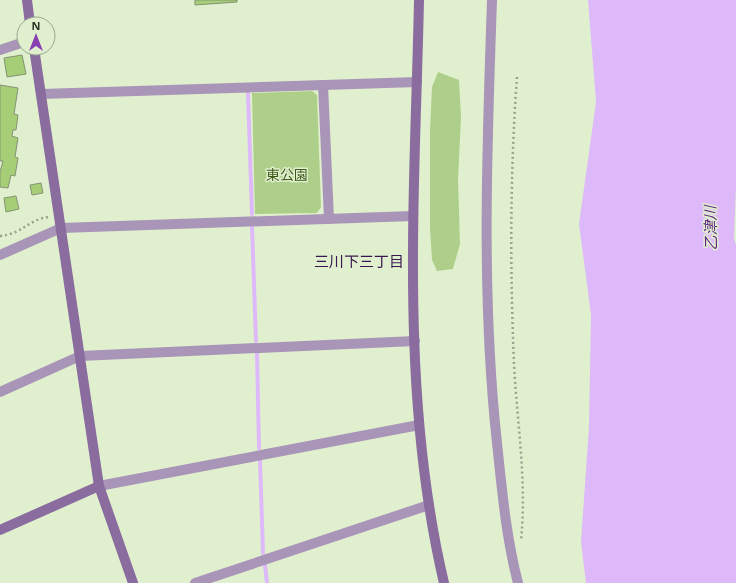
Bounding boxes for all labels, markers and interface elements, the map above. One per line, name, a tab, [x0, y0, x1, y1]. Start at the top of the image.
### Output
north arrow	[16, 16, 56, 56]
text: N	[32, 18, 40, 33]
park label: 東公園	[266, 165, 308, 184]
water label: 乙津川	[700, 203, 720, 251]
district label: 三川下三丁目	[314, 251, 404, 271]

